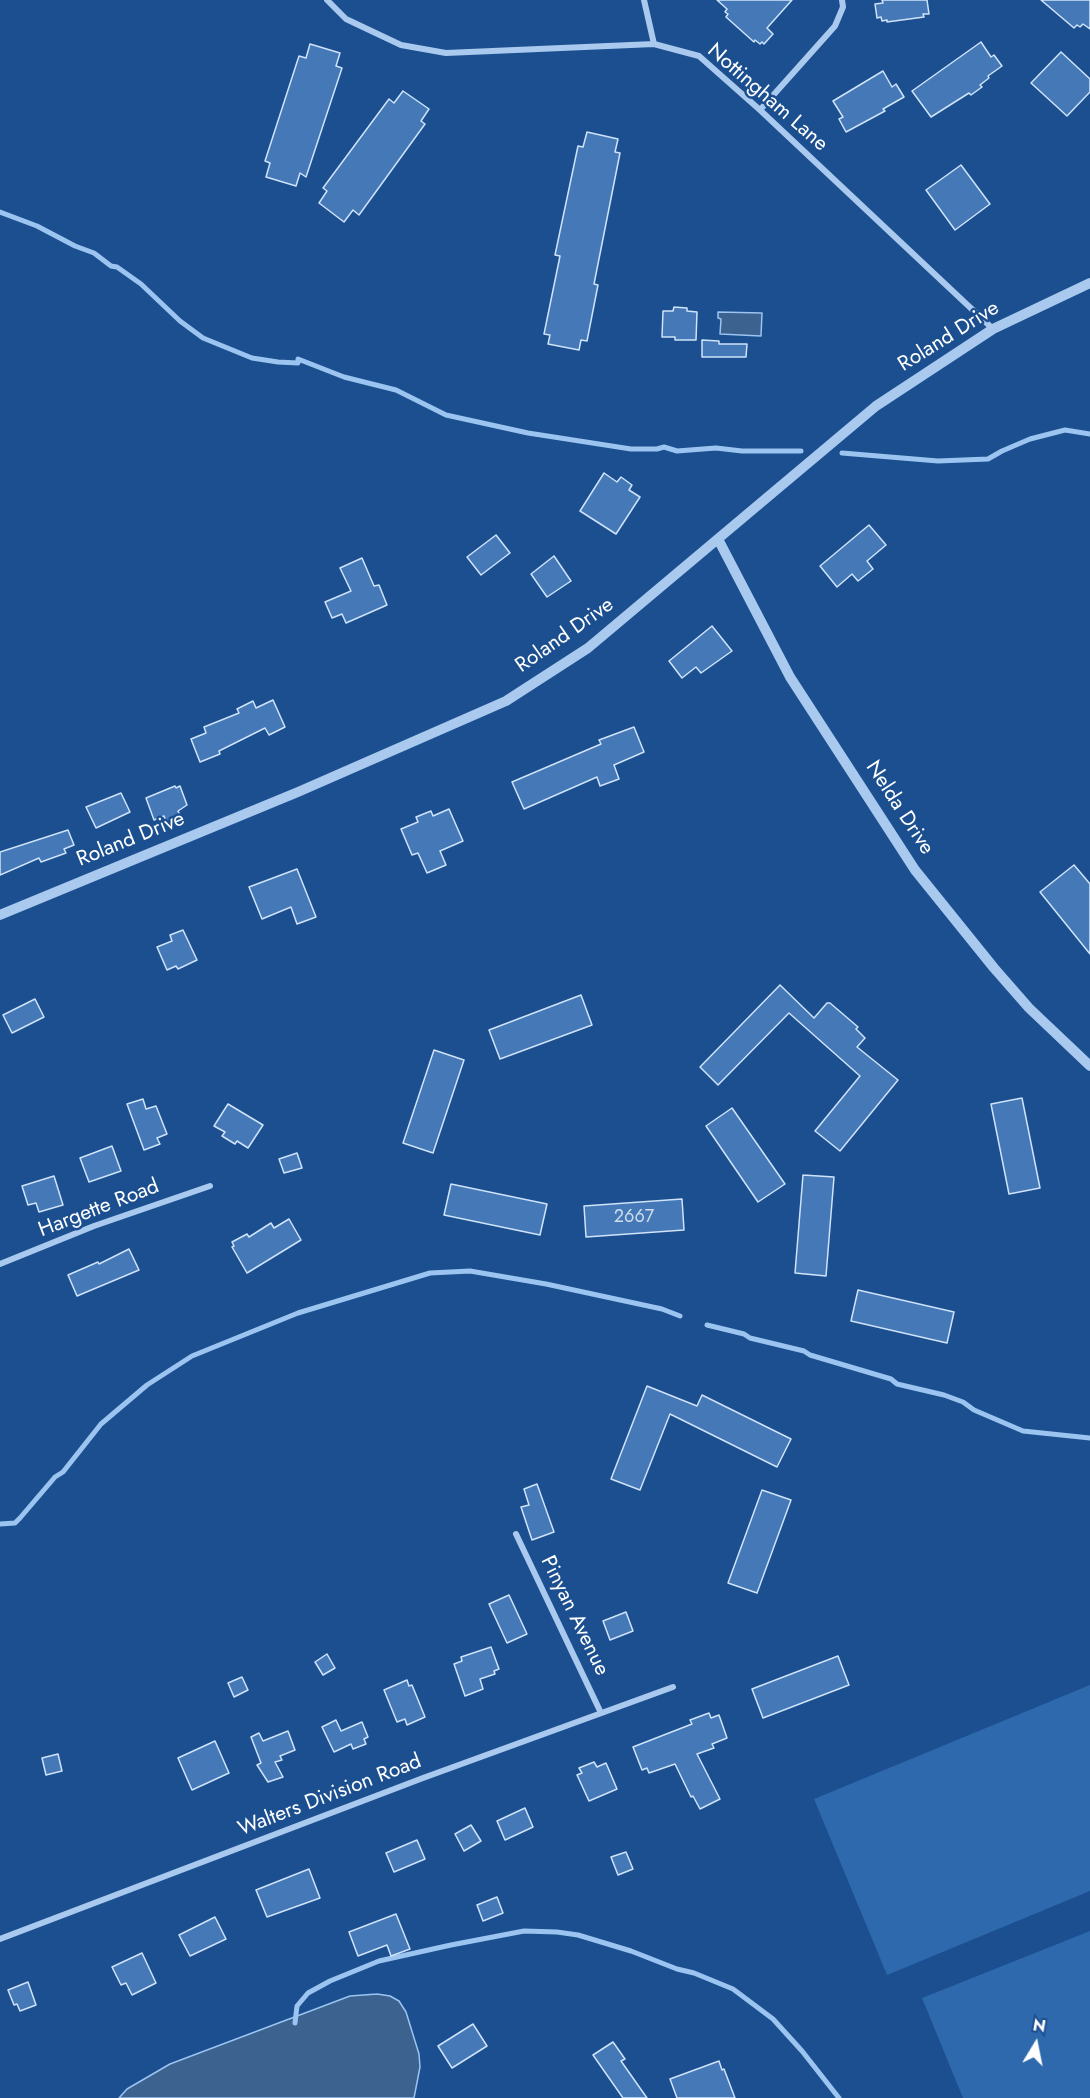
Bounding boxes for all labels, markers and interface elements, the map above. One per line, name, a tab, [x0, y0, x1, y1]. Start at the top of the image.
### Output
street label: Nottingham Lane	[702, 39, 832, 157]
street label: Roland Drive	[894, 296, 1004, 378]
street label: Roland Drive	[511, 593, 619, 679]
street label: Nelda Drive	[859, 756, 939, 860]
street label: Roland Drive	[73, 807, 189, 873]
street label: Hargette Road	[35, 1174, 163, 1244]
house number: 2667	[614, 1207, 654, 1229]
street label: Pinyan Avenue	[534, 1552, 614, 1680]
street label: Walters Division Road	[235, 1749, 425, 1843]
text: N	[1031, 2013, 1047, 2038]
north arrow	[1006, 2014, 1066, 2074]

